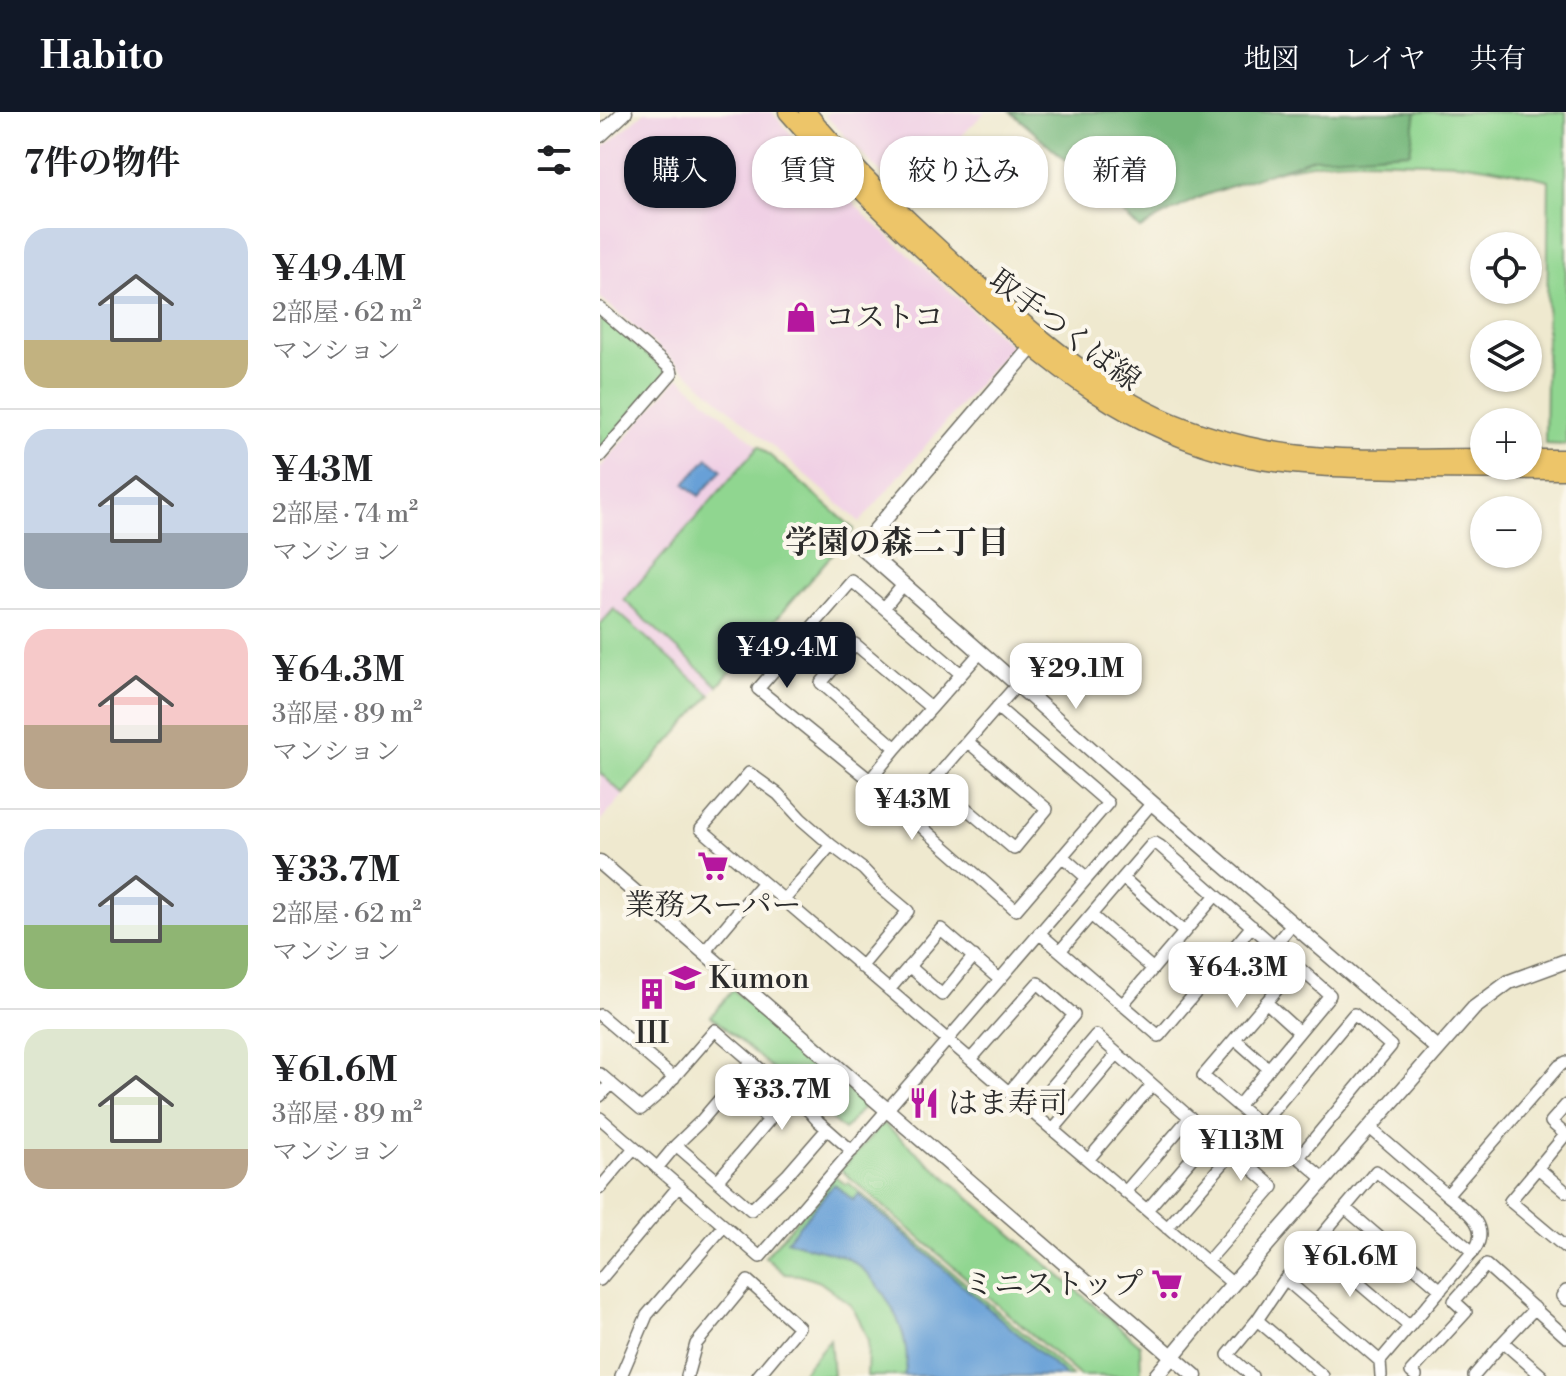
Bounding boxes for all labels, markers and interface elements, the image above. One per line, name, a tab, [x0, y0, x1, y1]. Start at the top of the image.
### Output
text: Habito	[40, 33, 164, 80]
text: 地図	[1243, 42, 1299, 77]
text: レイヤ	[1343, 42, 1426, 77]
text: 共有	[1470, 42, 1526, 77]
chip: 購入	[624, 136, 736, 208]
chip: 賃貸	[752, 136, 864, 208]
chip: 絞り込み	[880, 136, 1048, 208]
chip: 新着	[1064, 136, 1176, 208]
icon: filters	[532, 138, 576, 182]
text: 7件の物件	[24, 143, 180, 185]
map controls	[1470, 232, 1542, 568]
button: locate	[1470, 232, 1542, 304]
text: ¥49.4M	[272, 249, 406, 291]
icon: home	[88, 260, 184, 356]
street label: 取手つくば線	[981, 261, 1148, 400]
text: 2部屋 · 62 m²	[272, 297, 422, 329]
place label: コストコ	[825, 299, 944, 337]
shop icon: コストコ	[784, 300, 818, 334]
button: layers	[1470, 320, 1542, 392]
text: マンション	[272, 335, 401, 367]
button: +	[1470, 408, 1542, 480]
text: ¥43M	[272, 450, 373, 492]
icon: home	[88, 461, 184, 557]
button: −	[1470, 496, 1542, 568]
text: 2部屋 · 74 m²	[272, 498, 418, 530]
district label: 学園の森二丁目	[785, 523, 1009, 563]
text: マンション	[272, 536, 401, 568]
pin: ¥49.4M	[722, 622, 852, 690]
text: ¥49.4M	[736, 632, 838, 664]
pin: ¥29.1M	[1011, 643, 1141, 711]
text: ¥64.3M	[272, 650, 404, 692]
text: ¥29.1M	[1028, 653, 1124, 685]
icon: home	[88, 661, 184, 757]
text: 3部屋 · 89 m²	[272, 698, 422, 730]
text: マンション	[272, 736, 401, 768]
pin: ¥43M	[865, 774, 959, 842]
text: ¥43M	[873, 784, 951, 816]
supermarket icon: 業務スーパー	[696, 849, 730, 883]
text: ¥33.7M	[272, 850, 400, 892]
icon: home	[88, 861, 184, 957]
place label: 業務スーパー	[625, 887, 802, 925]
text: 2部屋 · 62 m²	[272, 898, 422, 930]
text: マンション	[272, 936, 401, 968]
pin: ¥64.3M	[1172, 942, 1302, 1010]
text: ¥64.3M	[1186, 952, 1288, 984]
place label: Kumon	[709, 960, 810, 998]
school or university icon: Kumon	[668, 961, 702, 995]
building icon: III	[635, 977, 669, 1011]
place label: III	[635, 1015, 670, 1053]
text: ¥61.6M	[272, 1050, 397, 1092]
icon: home	[88, 1061, 184, 1157]
pin: ¥33.7M	[717, 1064, 847, 1132]
text: ¥33.7M	[733, 1074, 831, 1106]
place label: はま寿司	[948, 1085, 1068, 1123]
restaurant icon: はま寿司	[907, 1086, 941, 1120]
text: 3部屋 · 89 m²	[272, 1098, 422, 1130]
pin: ¥113M	[1185, 1115, 1297, 1183]
text: ¥113M	[1198, 1125, 1284, 1157]
text: マンション	[272, 1136, 401, 1168]
pin: ¥61.6M	[1285, 1231, 1415, 1299]
text: ¥61.6M	[1302, 1241, 1398, 1273]
place label: ミニストップ	[964, 1266, 1143, 1304]
supermarket icon: ミニストップ	[1150, 1267, 1184, 1301]

